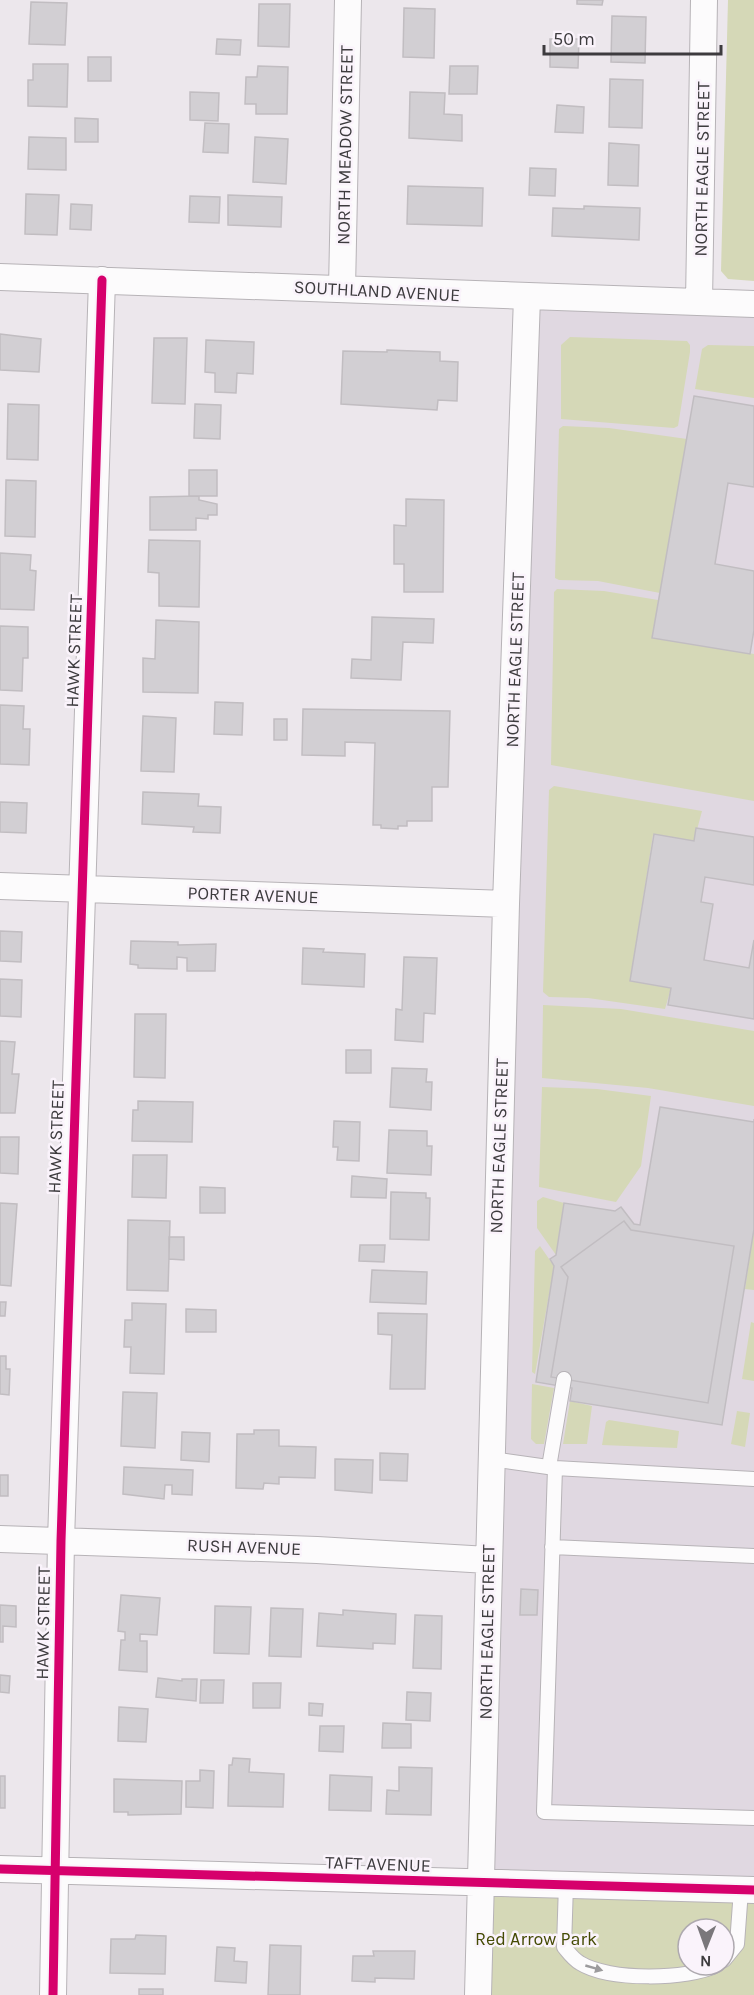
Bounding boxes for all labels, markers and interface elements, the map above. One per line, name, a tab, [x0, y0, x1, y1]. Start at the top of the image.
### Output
scale bar	[544, 18, 721, 56]
text: 50 m	[553, 28, 595, 50]
street label: NORTH MEADOW STREET	[332, 45, 358, 245]
street label: NORTH EAGLE STREET	[689, 81, 715, 257]
street label: SOUTHLAND AVENUE	[293, 276, 461, 306]
street label: NORTH EAGLE STREET	[501, 572, 529, 748]
street label: HAWK STREET	[61, 594, 87, 708]
street label: PORTER AVENUE	[187, 882, 319, 908]
street label: NORTH EAGLE STREET	[485, 1058, 513, 1234]
street label: HAWK STREET	[43, 1080, 69, 1194]
street label: RUSH AVENUE	[187, 1534, 301, 1560]
street label: NORTH EAGLE STREET	[474, 1544, 500, 1720]
street label: HAWK STREET	[31, 1566, 55, 1680]
street label: TAFT AVENUE	[325, 1851, 431, 1877]
north arrow	[676, 1917, 736, 1977]
park label: Red Arrow Park	[475, 1928, 597, 1950]
text: N	[700, 1952, 712, 1971]
one-way arrow	[585, 1964, 603, 1973]

